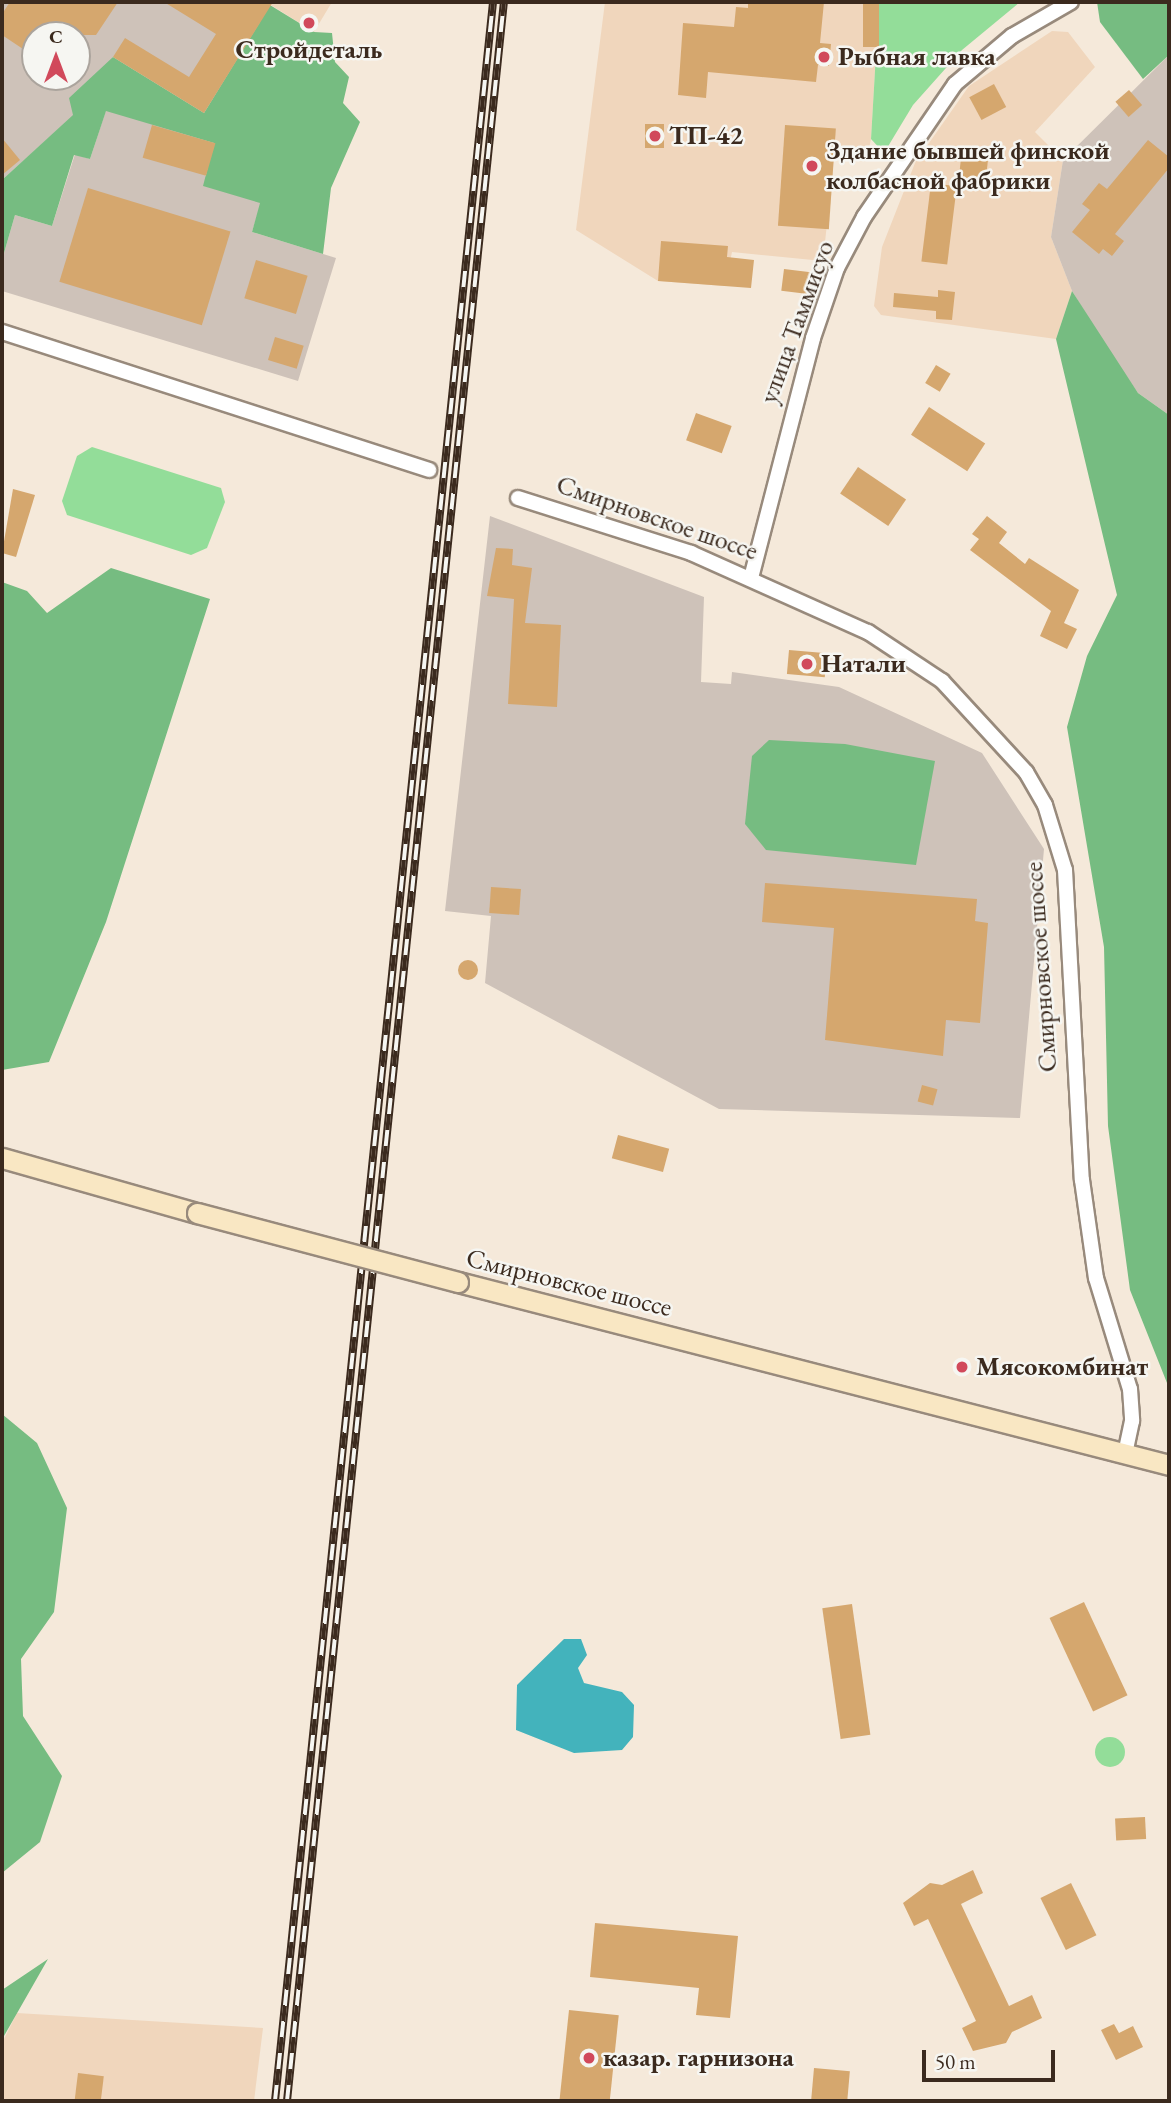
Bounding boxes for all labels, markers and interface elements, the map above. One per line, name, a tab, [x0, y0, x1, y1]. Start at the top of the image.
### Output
marker: Стройдеталь	[301, 15, 317, 31]
north arrow	[21, 21, 91, 91]
text: С	[49, 24, 63, 49]
place label: Стройдеталь	[236, 34, 382, 66]
place label: Рыбная лавка	[838, 41, 996, 73]
marker: Рыбная лавка	[816, 49, 832, 65]
place label: ТП-42	[669, 120, 743, 152]
marker: ТП-42	[647, 128, 663, 144]
place label: Здание бывшей финской колбасной фабрики	[826, 135, 1109, 196]
marker: Здание бывшей финской колбасной фабрики	[804, 158, 820, 174]
street label: улица Таммисуо	[753, 236, 841, 408]
street label: Смирновское шоссе	[552, 469, 762, 567]
place label: Натали	[821, 648, 906, 680]
marker: Натали	[799, 656, 815, 672]
street label: Смирновское шоссе	[1018, 861, 1064, 1073]
street label: Смирновское шоссе	[463, 1242, 675, 1324]
place label: Мясокомбинат	[976, 1351, 1148, 1383]
marker: Мясокомбинат	[954, 1359, 970, 1375]
scale bar	[926, 2036, 1059, 2080]
place label: казар. гарнизона	[603, 2042, 794, 2074]
text: 50 m	[935, 2048, 976, 2075]
marker: казар. гарнизона	[581, 2050, 597, 2066]

